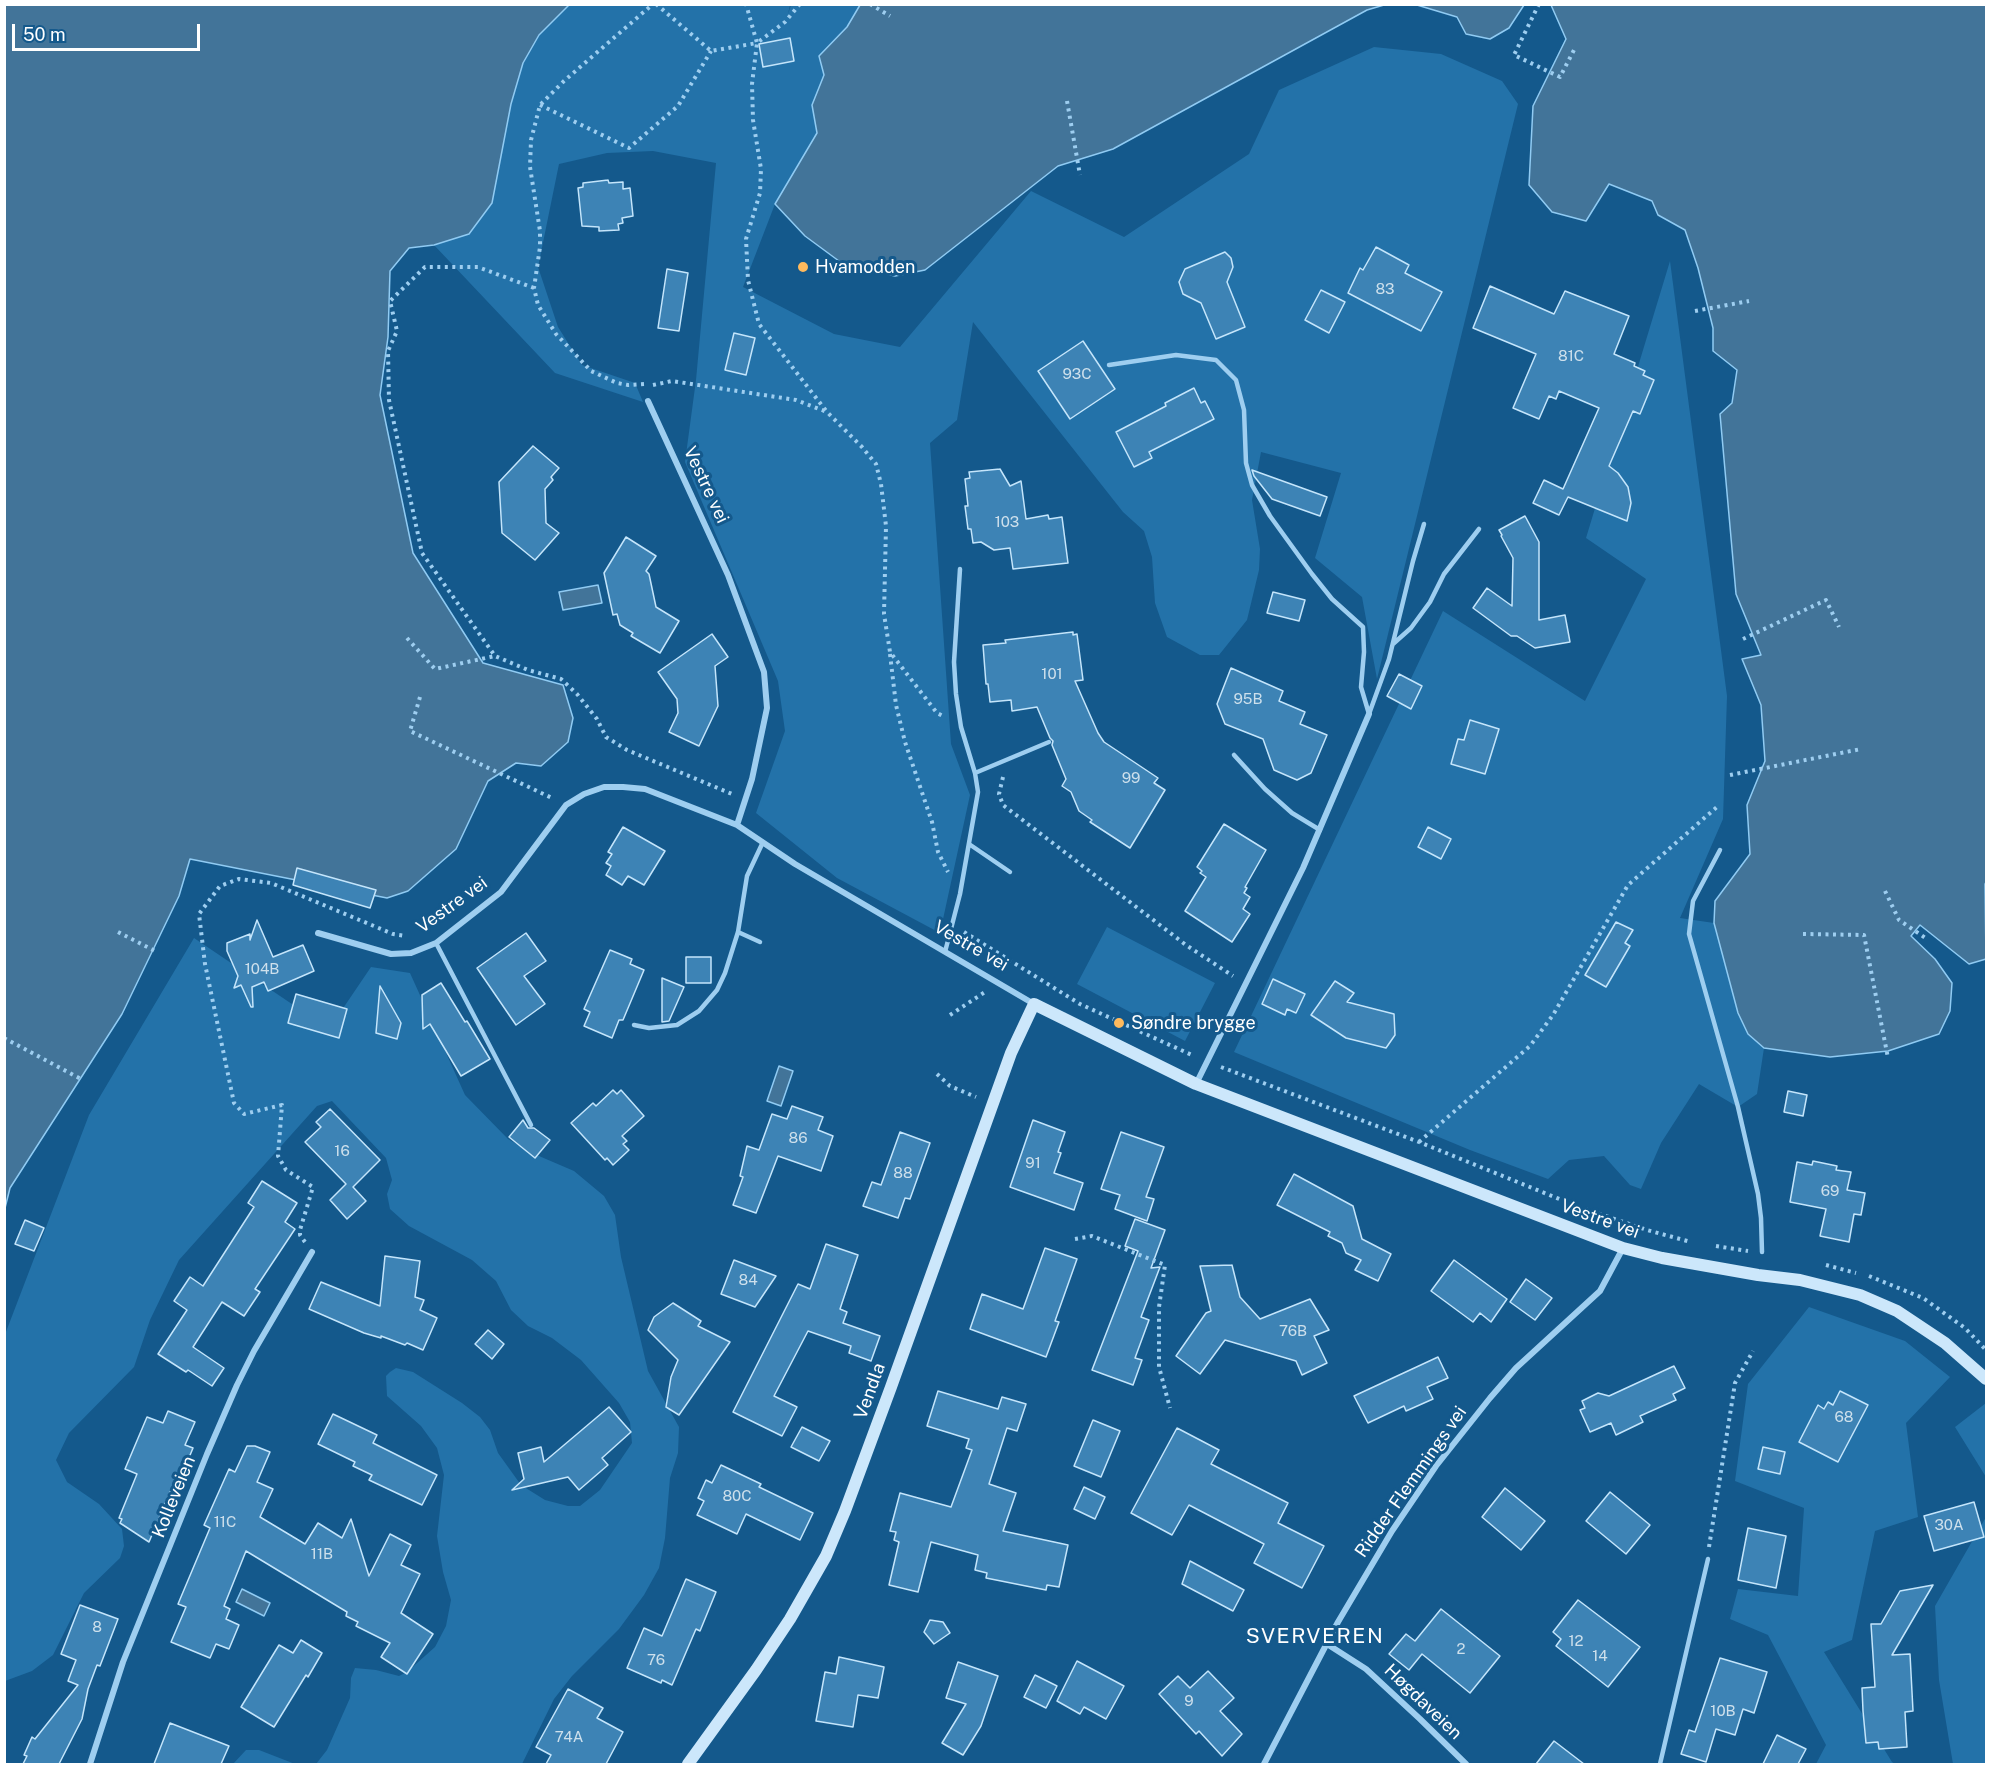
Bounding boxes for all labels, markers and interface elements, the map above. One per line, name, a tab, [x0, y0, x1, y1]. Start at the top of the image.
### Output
scale bar	[15, 12, 202, 50]
text: 50 m	[23, 24, 66, 45]
place label: Hvamodden	[815, 256, 915, 278]
marker: Hvamodden	[796, 260, 810, 274]
house number: 83	[1375, 280, 1395, 298]
house number: 81C	[1558, 347, 1584, 365]
house number: 93C	[1062, 365, 1092, 383]
street label: Vestre vei	[679, 443, 733, 527]
house number: 103	[995, 513, 1019, 531]
house number: 101	[1041, 665, 1063, 683]
house number: 95B	[1233, 690, 1263, 708]
house number: 99	[1122, 769, 1140, 787]
street label: Vestre vei	[412, 872, 492, 938]
street label: Vestre vei	[930, 916, 1012, 976]
house number: 104B	[245, 960, 279, 978]
place label: Søndre brygge	[1131, 1012, 1256, 1034]
marker: Søndre brygge	[1112, 1016, 1126, 1030]
house number: 86	[789, 1129, 807, 1147]
house number: 16	[334, 1142, 350, 1160]
house number: 91	[1025, 1154, 1041, 1172]
house number: 88	[893, 1164, 913, 1182]
house number: 69	[1821, 1182, 1839, 1200]
street label: Vestre vei	[1558, 1195, 1642, 1243]
house number: 84	[738, 1271, 758, 1289]
house number: 76B	[1279, 1322, 1307, 1340]
street label: Vendla	[850, 1360, 890, 1422]
street label: Ridder Flemmings vei	[1351, 1402, 1471, 1562]
house number: 68	[1835, 1408, 1853, 1426]
street label: Kolleveien	[148, 1453, 200, 1541]
house number: 80C	[722, 1487, 752, 1505]
house number: 11C	[214, 1513, 236, 1531]
house number: 30A	[1934, 1516, 1964, 1534]
house number: 11B	[311, 1545, 333, 1563]
house number: 8	[92, 1618, 102, 1636]
district label: SVERVEREN	[1246, 1624, 1384, 1650]
house number: 12	[1568, 1632, 1584, 1650]
house number: 2	[1457, 1640, 1465, 1658]
house number: 14	[1592, 1647, 1608, 1665]
house number: 76	[647, 1651, 665, 1669]
street label: Høgdaveien	[1380, 1660, 1466, 1744]
house number: 9	[1184, 1692, 1194, 1710]
house number: 10B	[1710, 1702, 1736, 1720]
house number: 74A	[555, 1728, 583, 1746]

